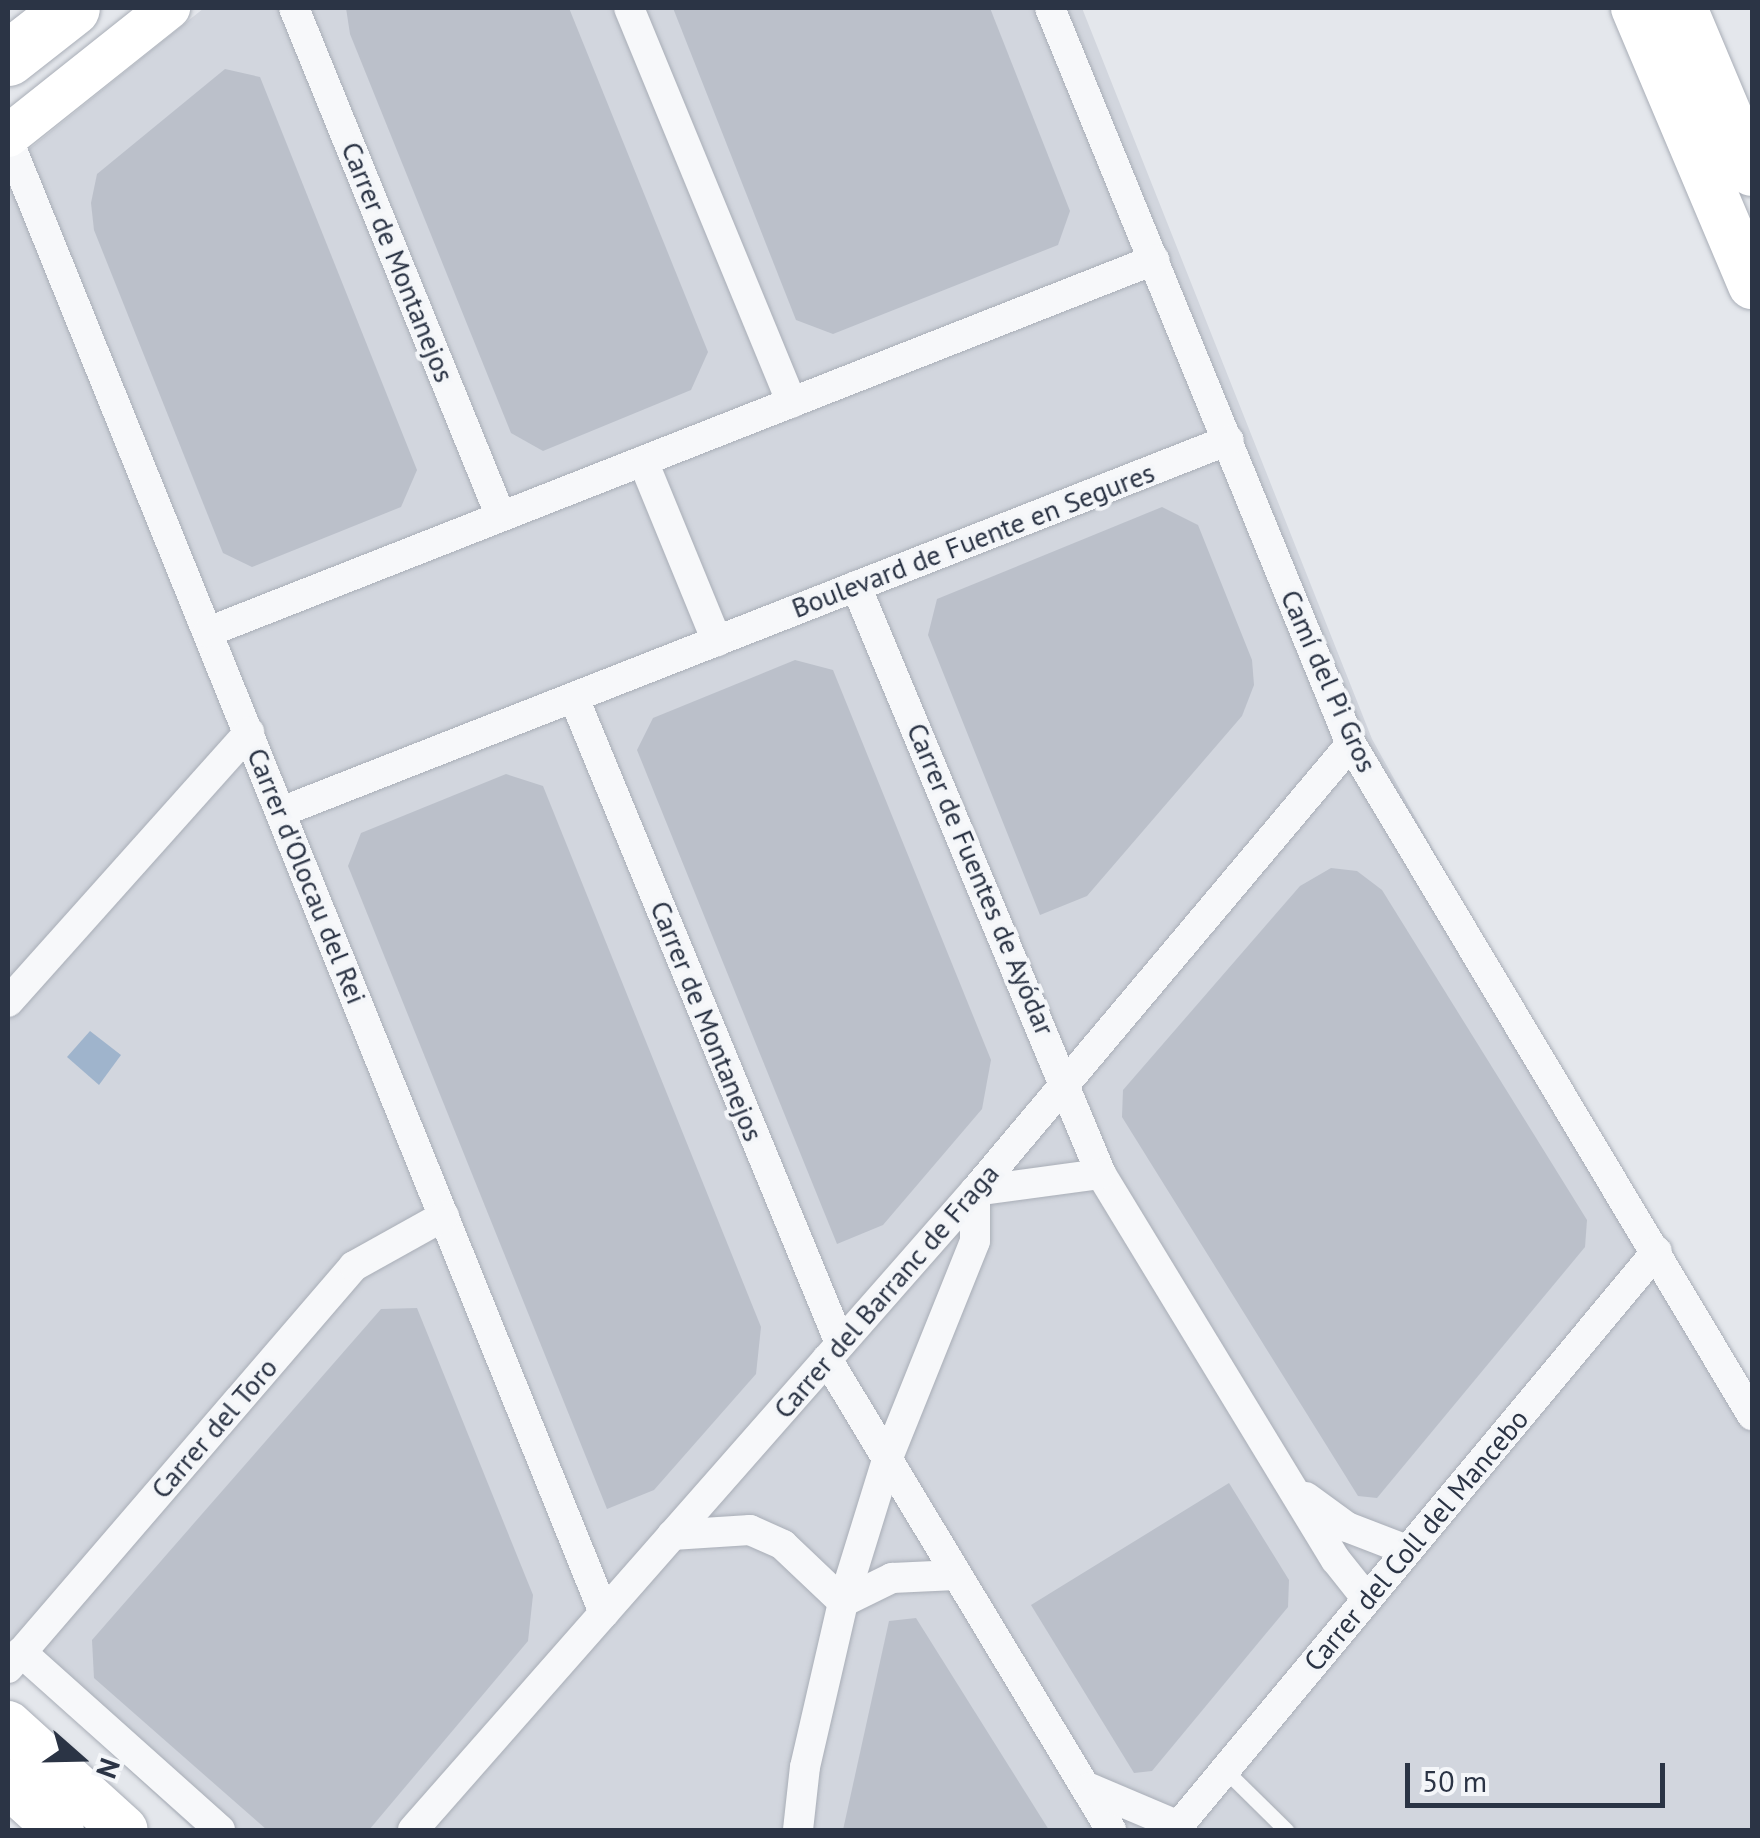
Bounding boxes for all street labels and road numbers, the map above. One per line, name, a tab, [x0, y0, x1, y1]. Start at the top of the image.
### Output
street label: Carrer de Montanejos	[334, 137, 462, 387]
street label: Boulevard de Fuente en Segures	[787, 455, 1159, 625]
street label: Camí del Pi Gros	[1274, 585, 1384, 777]
street label: Carrer de Fuentes de Ayódar	[900, 718, 1062, 1040]
street label: Carrer d'Olocau del Rei	[240, 743, 374, 1009]
street label: Carrer de Montanejos	[643, 896, 771, 1146]
street label: Carrer del Barranc de Fraga	[766, 1157, 1006, 1425]
street label: Carrer del Toro	[144, 1351, 284, 1505]
street label: Carrer del Coll del Mancebo	[1297, 1402, 1535, 1678]

